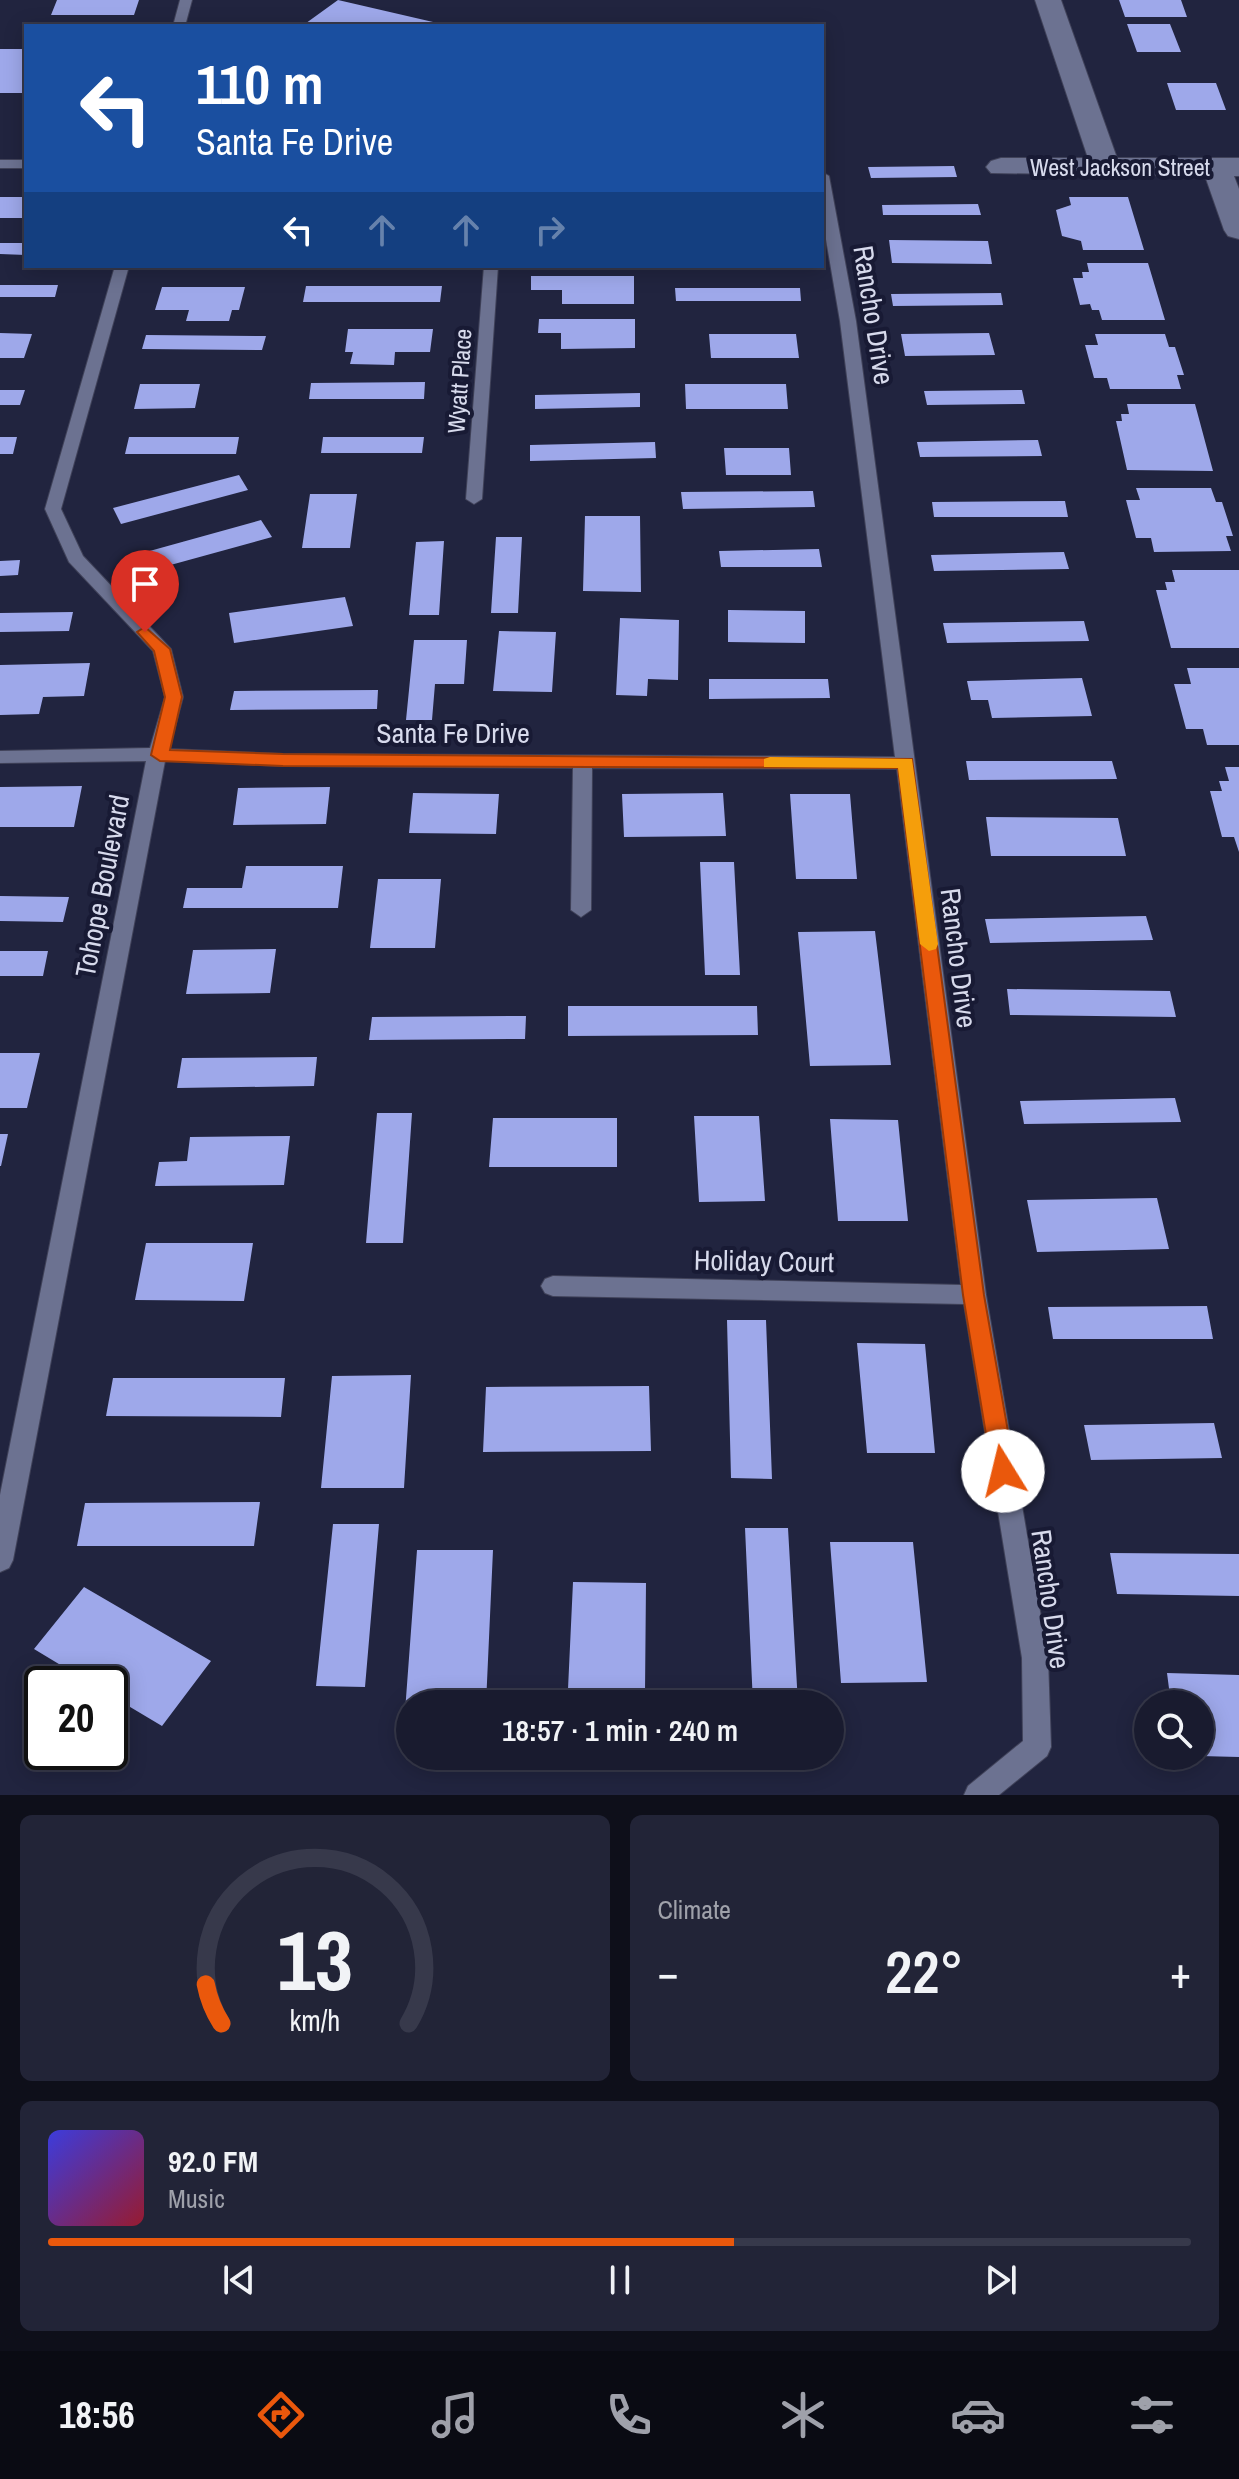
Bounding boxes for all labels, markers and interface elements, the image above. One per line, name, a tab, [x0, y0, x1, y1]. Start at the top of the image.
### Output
text: 110 m	[196, 46, 324, 121]
icon: left	[64, 56, 168, 160]
text: Santa Fe Drive	[196, 118, 393, 166]
street label: West Jackson Street	[1030, 151, 1211, 183]
icon: left	[276, 208, 320, 252]
icon: ahead	[360, 208, 404, 252]
icon: ahead	[444, 208, 488, 252]
icon: right	[528, 208, 572, 252]
street label: Rancho Drive	[844, 243, 904, 387]
street label: Wyatt Place	[439, 328, 479, 434]
pin	[111, 550, 179, 632]
icon: arrive	[123, 562, 167, 606]
street label: Santa Fe Drive	[376, 714, 530, 752]
street label: Tohope Boulevard	[66, 792, 138, 980]
street label: Rancho Drive	[932, 886, 986, 1030]
street label: Holiday Court	[693, 1241, 835, 1281]
position arrow	[961, 1429, 1045, 1513]
street label: Rancho Drive	[1022, 1527, 1080, 1671]
speed limit sign: 20	[24, 1666, 128, 1770]
map controls	[1134, 1690, 1214, 1770]
button: search	[1134, 1690, 1214, 1770]
text: 18:57 · 1 min · 240 m	[502, 1710, 738, 1750]
text: Climate	[658, 1892, 731, 1927]
text: 13	[277, 1904, 353, 2016]
text: 22°	[885, 1931, 964, 2012]
text: −	[658, 1942, 679, 2002]
text: +	[1170, 1942, 1191, 2002]
text: km/h	[289, 2001, 340, 2040]
text: 92.0 FM	[168, 2141, 258, 2181]
text: Music	[168, 2181, 225, 2216]
icon: previous	[217, 2258, 261, 2302]
icon: pause	[598, 2258, 642, 2302]
icon: next	[979, 2258, 1023, 2302]
icon: directions	[253, 2387, 309, 2443]
icon: music	[427, 2387, 483, 2443]
icon: phone	[601, 2387, 657, 2443]
icon: climate	[775, 2387, 831, 2443]
icon: car	[950, 2387, 1006, 2443]
icon: filters	[1124, 2387, 1180, 2443]
text: 18:56	[59, 2391, 135, 2439]

